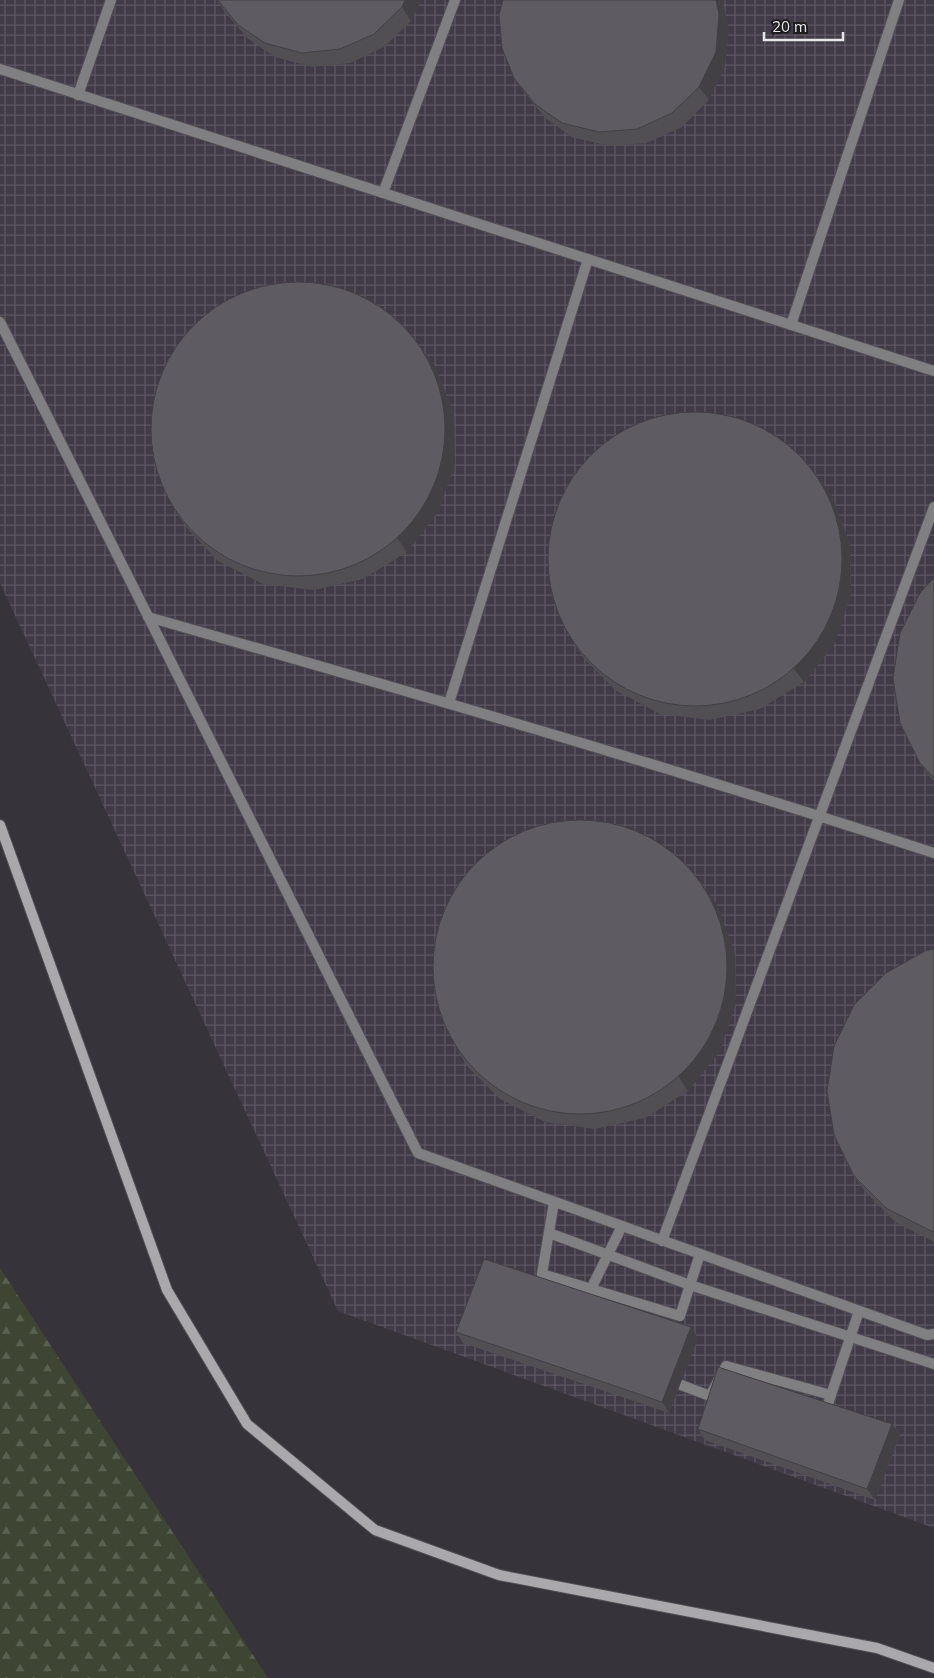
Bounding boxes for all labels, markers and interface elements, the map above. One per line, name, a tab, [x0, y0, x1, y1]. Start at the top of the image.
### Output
scale bar	[764, 10, 843, 42]
text: 20 m	[772, 17, 807, 36]

